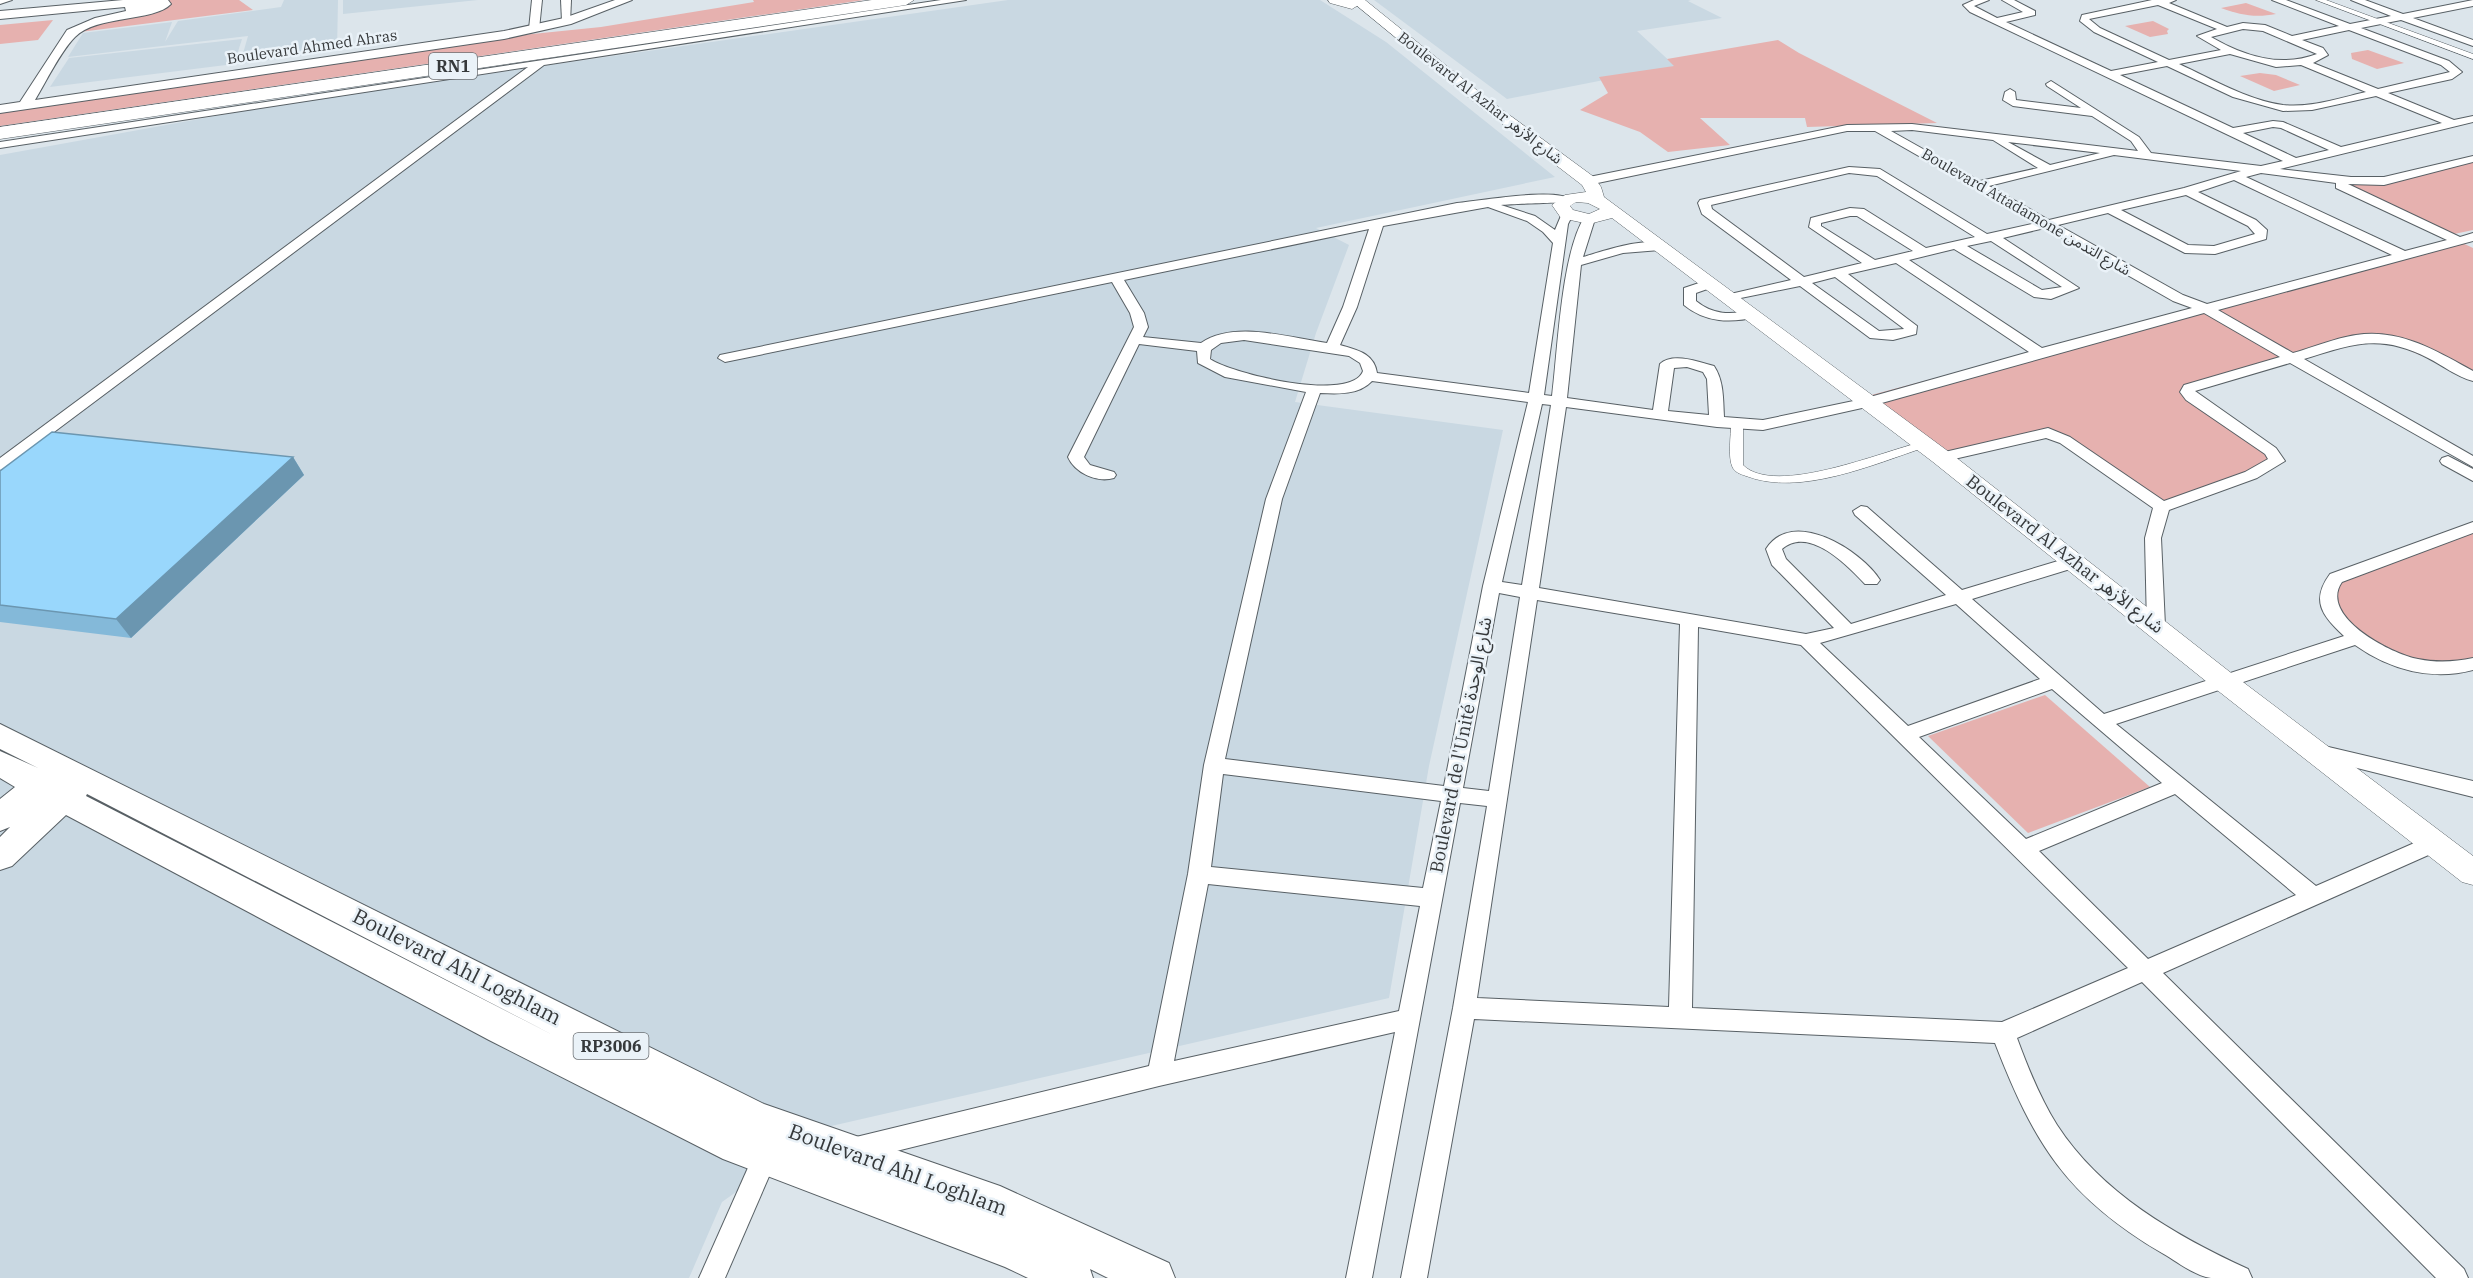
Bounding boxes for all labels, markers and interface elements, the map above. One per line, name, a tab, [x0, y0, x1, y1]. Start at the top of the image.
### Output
street label: Boulevard Ahmed Ahras	[226, 25, 398, 68]
street label: Boulevard Al Azhar شارع الأزهر	[1392, 27, 1567, 170]
road number: RN1	[429, 53, 477, 79]
street label: Boulevard Attadamone شارع التدمن	[1917, 144, 2134, 282]
street label: Boulevard Al Azhar شارع الأزهر	[1960, 469, 2169, 640]
street label: Boulevard de l'Unité شارع الوحدة	[1424, 615, 1500, 875]
street label: Boulevard Ahl Loghlam	[348, 901, 567, 1031]
road number: RP3006	[574, 1033, 648, 1059]
street label: Boulevard Ahl Loghlam	[785, 1116, 1012, 1222]

